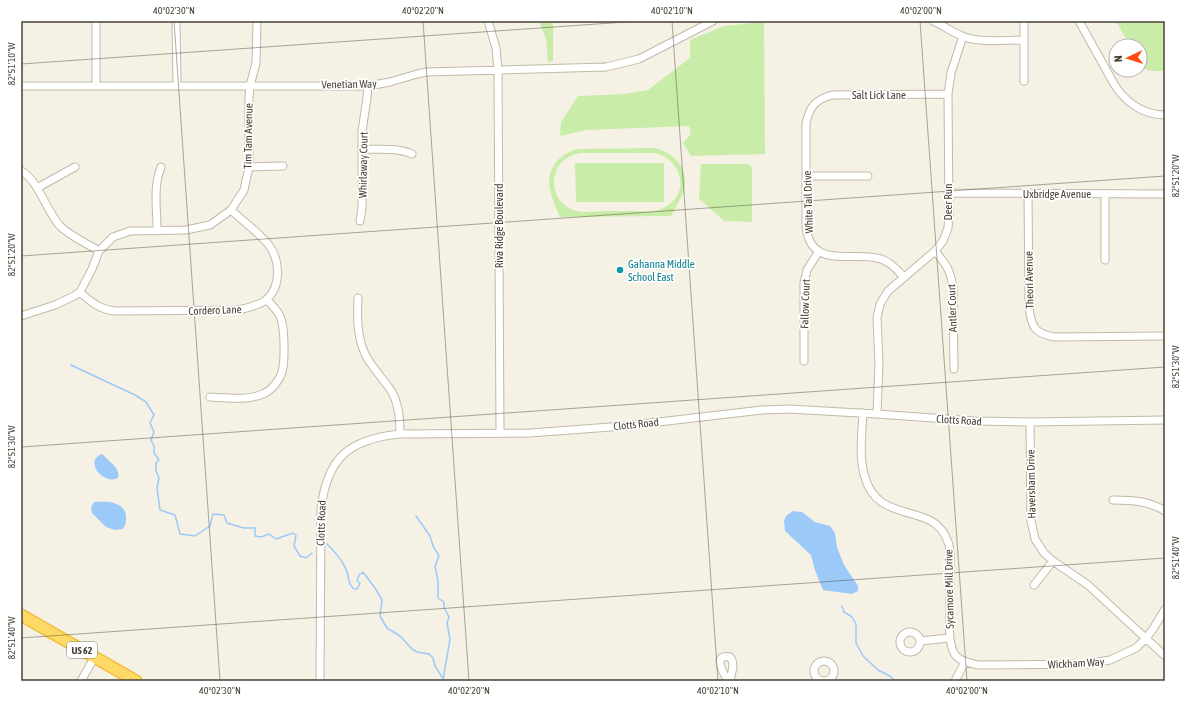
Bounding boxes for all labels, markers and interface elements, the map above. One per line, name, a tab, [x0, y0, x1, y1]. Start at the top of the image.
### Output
text: 40°02'30"N	[153, 5, 195, 16]
text: 40°02'20"N	[402, 5, 444, 16]
text: 40°02'10"N	[651, 5, 693, 16]
text: 40°02'00"N	[900, 5, 942, 16]
north arrow	[1108, 38, 1148, 78]
text: 82°51'10"W	[6, 42, 17, 86]
text: N	[1112, 55, 1124, 62]
street label: Venetian Way	[321, 78, 377, 90]
street label: Salt Lick Lane	[852, 89, 906, 101]
street label: Tim Tam Avenue	[241, 103, 255, 169]
street label: Whirlaway Court	[356, 132, 370, 198]
text: 82°51'20"W	[1170, 154, 1181, 198]
street label: White Tail Drive	[801, 170, 815, 234]
street label: Riva Ridge Boulevard	[493, 184, 505, 268]
street label: Deer Run	[942, 184, 954, 221]
street label: Uxbridge Avenue	[1023, 188, 1091, 200]
text: 82°51'20"W	[6, 233, 17, 277]
street label: Theori Avenue	[1022, 251, 1036, 309]
place label: Gahanna Middle School East	[628, 258, 695, 283]
marker: Gahanna Middle School East	[615, 265, 625, 275]
street label: Fallow Court	[798, 279, 812, 329]
street label: Antler Court	[945, 284, 959, 332]
street label: Cordero Lane	[188, 303, 242, 317]
text: 82°51'30"W	[1170, 345, 1181, 389]
street label: Clotts Road	[936, 412, 982, 428]
street label: Clotts Road	[613, 416, 659, 432]
text: 82°51'30"W	[6, 425, 17, 469]
street label: Haversham Drive	[1024, 449, 1038, 519]
street label: Clotts Road	[314, 500, 328, 546]
text: 82°51'40"W	[1170, 536, 1181, 580]
street label: Sycamore Mill Drive	[942, 549, 956, 629]
text: 82°51'40"W	[6, 616, 17, 660]
road number: US 62	[67, 642, 97, 658]
street label: Wickham Way	[1047, 656, 1105, 670]
text: 40°02'30"N	[199, 685, 241, 696]
text: 40°02'20"N	[448, 685, 490, 696]
text: 40°02'10"N	[697, 685, 739, 696]
text: 40°02'00"N	[946, 685, 988, 696]

